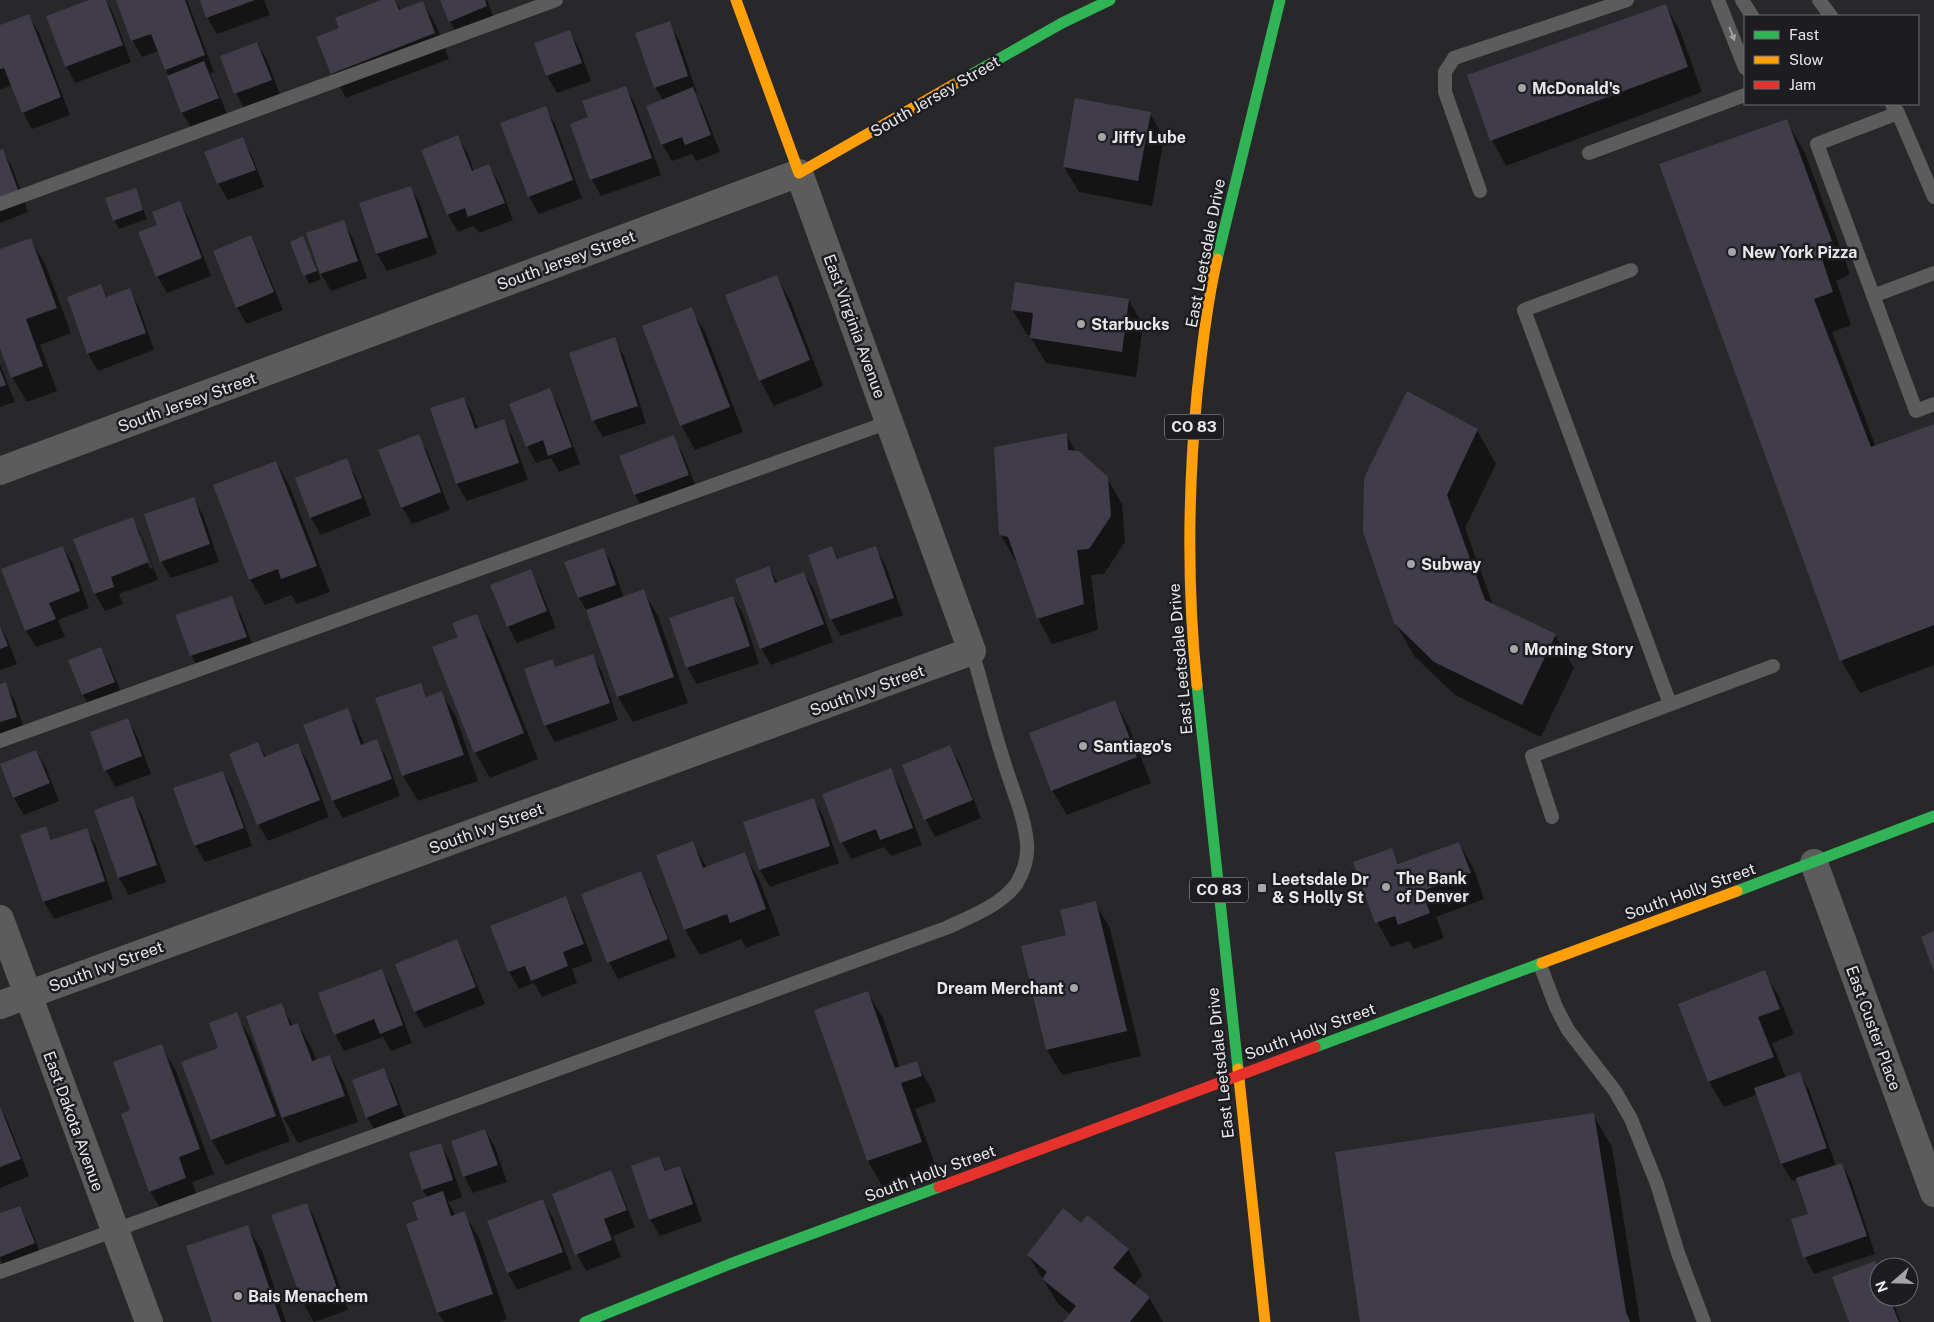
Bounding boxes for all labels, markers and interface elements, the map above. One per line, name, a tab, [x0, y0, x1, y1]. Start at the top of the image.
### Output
legend	[1744, 15, 1919, 105]
text: Fast	[1789, 26, 1819, 43]
one-way arrow	[1728, 27, 1736, 42]
text: Slow	[1789, 51, 1824, 68]
street label: South Jersey Street	[867, 52, 1003, 141]
text: Jam	[1789, 76, 1816, 93]
place label: McDonald's	[1532, 79, 1620, 98]
marker: McDonald's	[1516, 82, 1528, 94]
place label: Jiffy Lube	[1112, 128, 1186, 147]
marker: Jiffy Lube	[1096, 131, 1108, 143]
street label: East Leetsdale Drive	[1182, 177, 1229, 329]
street label: South Jersey Street	[494, 227, 638, 294]
place label: New York Pizza	[1742, 243, 1857, 262]
marker: New York Pizza	[1726, 246, 1738, 258]
street label: East Virginia Avenue	[820, 252, 889, 401]
place label: Starbucks	[1091, 315, 1169, 334]
marker: Starbucks	[1075, 318, 1087, 330]
street label: South Jersey Street	[115, 369, 259, 436]
road number: CO 83	[1165, 414, 1223, 440]
place label: Subway	[1421, 555, 1481, 574]
marker: Subway	[1405, 558, 1417, 570]
street label: East Leetsdale Drive	[1164, 583, 1197, 735]
place label: Morning Story	[1524, 640, 1633, 659]
marker: Morning Story	[1508, 643, 1520, 655]
street label: South Ivy Street	[807, 661, 927, 720]
place label: Santiago's	[1093, 737, 1172, 756]
marker: Santiago's	[1077, 740, 1089, 752]
street label: South Ivy Street	[426, 799, 546, 858]
street label: South Holly Street	[1622, 859, 1758, 924]
place label: The Bank of Denver	[1396, 869, 1469, 906]
place label: Leetsdale Dr & S Holly St	[1272, 870, 1369, 907]
road number: CO 83	[1190, 878, 1248, 902]
marker: The Bank of Denver	[1380, 881, 1392, 893]
marker: Leetsdale Dr & S Holly St	[1256, 882, 1268, 894]
street label: South Ivy Street	[46, 937, 166, 996]
street label: East Custer Place	[1842, 963, 1905, 1093]
place label: Dream Merchant	[936, 979, 1064, 998]
marker: Dream Merchant	[1068, 982, 1080, 994]
street label: East Leetsdale Drive	[1203, 987, 1238, 1139]
street label: South Holly Street	[1242, 999, 1378, 1064]
street label: East Dakota Avenue	[39, 1049, 108, 1194]
street label: South Holly Street	[862, 1141, 998, 1206]
north arrow	[1869, 1257, 1919, 1307]
text: N	[1872, 1279, 1891, 1294]
place label: Bais Menachem	[248, 1287, 368, 1306]
marker: Bais Menachem	[232, 1290, 244, 1302]

